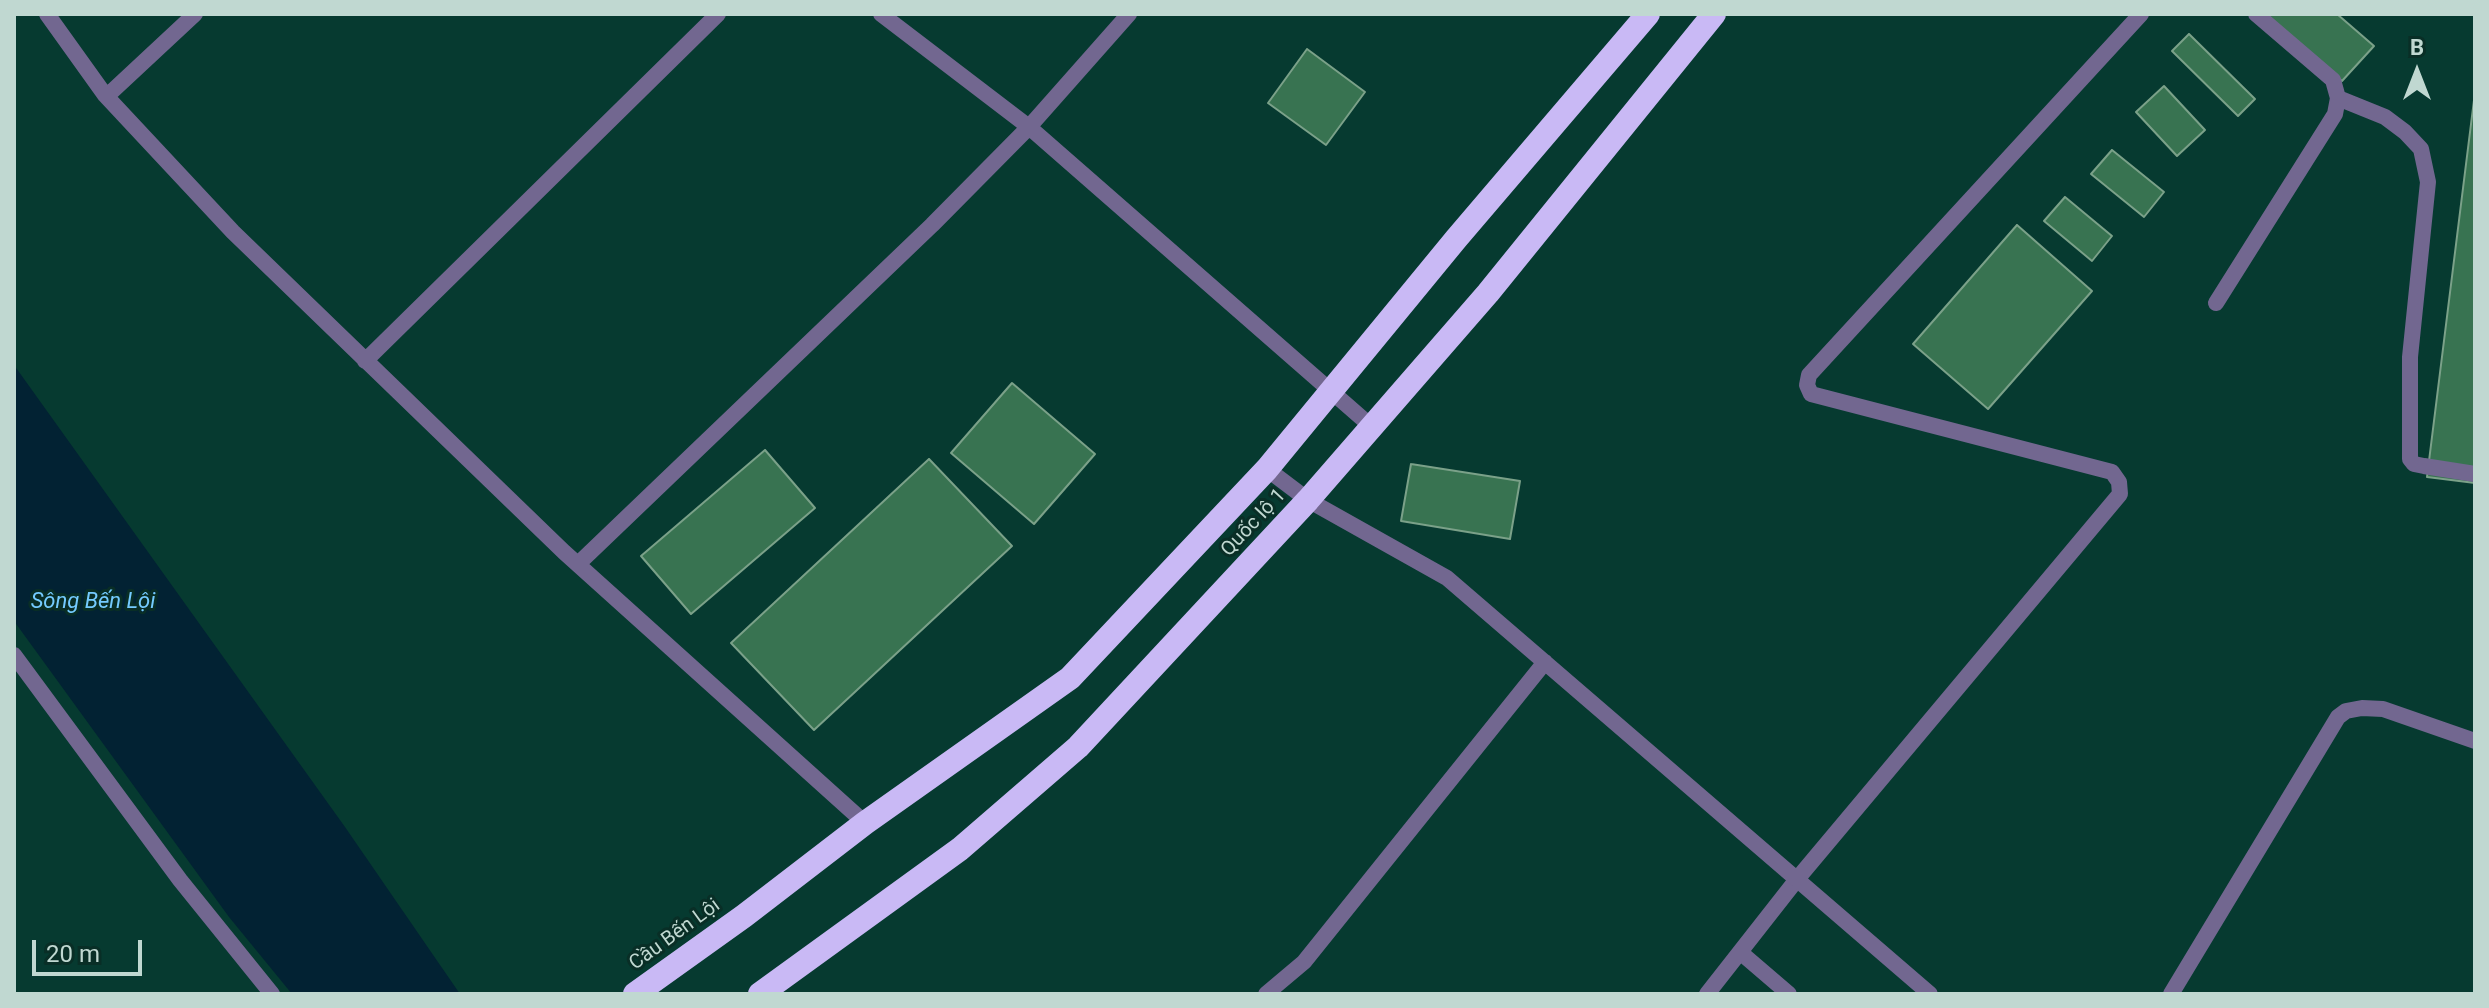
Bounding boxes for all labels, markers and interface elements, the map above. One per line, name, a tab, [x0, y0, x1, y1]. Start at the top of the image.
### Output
north arrow	[2377, 32, 2457, 112]
text: B	[2410, 35, 2424, 60]
street label: Quốc lộ 1	[1217, 484, 1291, 562]
water label: Sông Bến Lội	[31, 589, 155, 615]
street label: Cầu Bến Lội	[625, 894, 725, 976]
scale bar	[36, 924, 146, 974]
text: 20 m	[46, 940, 100, 968]

